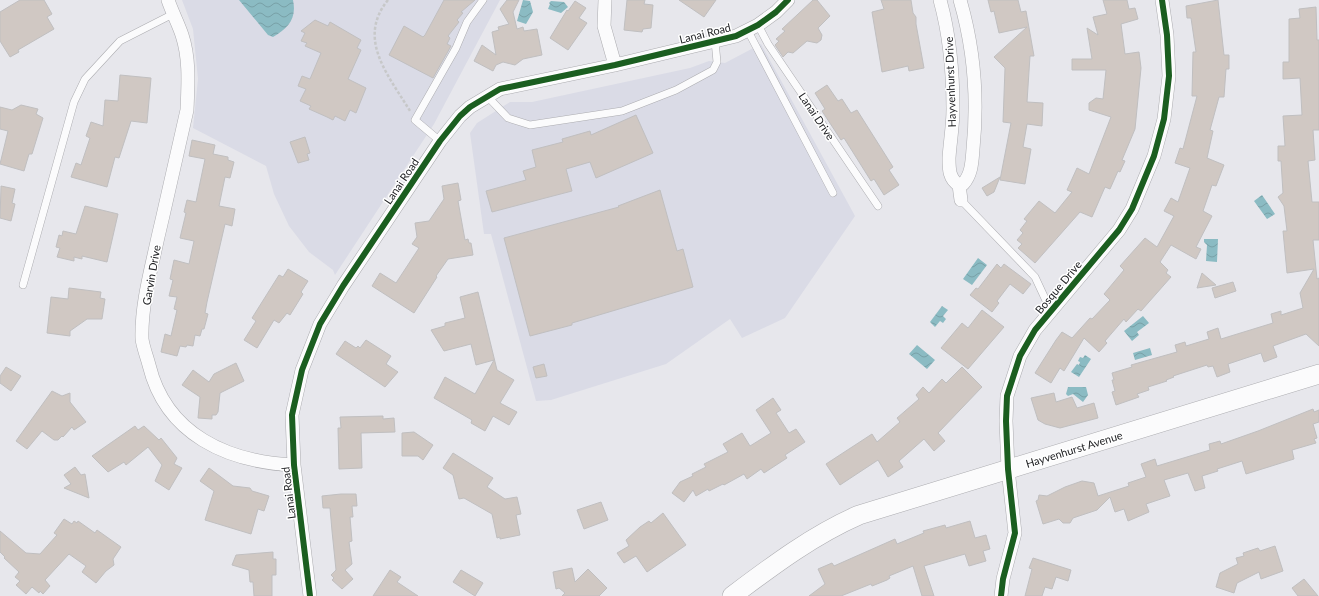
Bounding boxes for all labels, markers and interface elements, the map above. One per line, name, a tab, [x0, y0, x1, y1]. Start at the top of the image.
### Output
street label: Lanai Road	[678, 20, 732, 46]
street label: Hayvenhurst Drive	[942, 36, 958, 128]
street label: Lanai Drive	[796, 90, 838, 142]
street label: Lanai Road	[381, 156, 421, 206]
street label: Garvin Drive	[139, 244, 163, 306]
street label: Bosque Drive	[1032, 258, 1084, 316]
street label: Hayvenhurst Avenue	[1024, 428, 1124, 470]
street label: Lanai Road	[278, 466, 298, 520]

